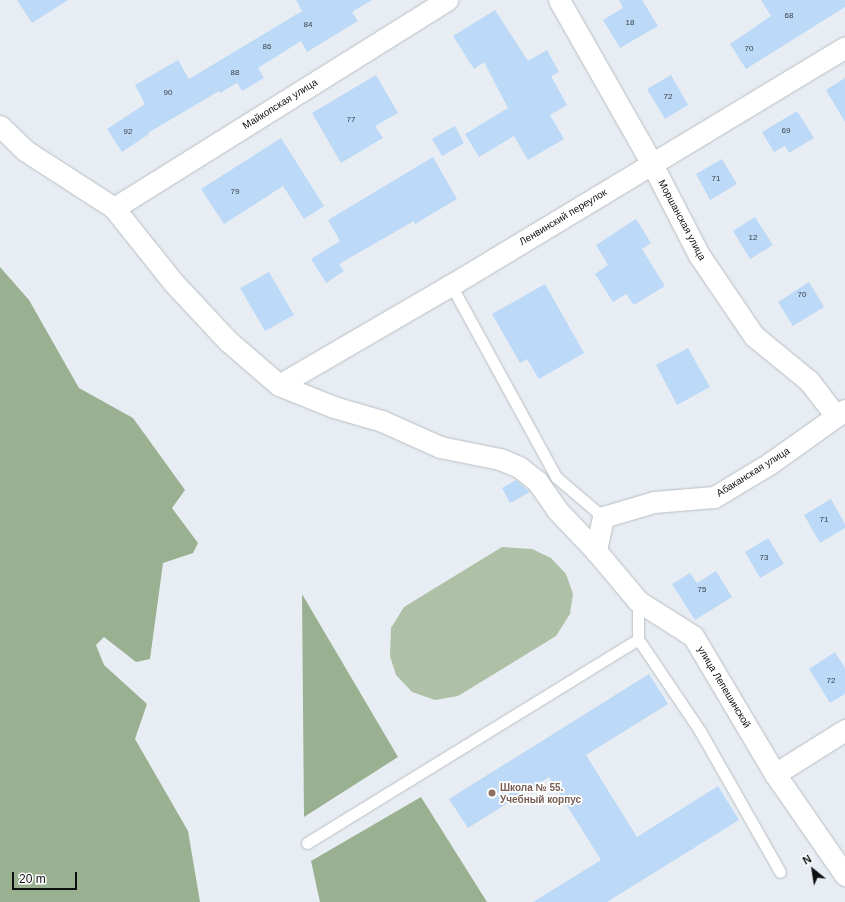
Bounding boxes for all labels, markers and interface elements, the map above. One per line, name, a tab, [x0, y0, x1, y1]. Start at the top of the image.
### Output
house number: 68	[785, 11, 793, 21]
house number: 18	[626, 18, 634, 28]
house number: 84	[304, 20, 312, 30]
house number: 86	[263, 42, 271, 52]
house number: 70	[745, 44, 753, 54]
house number: 88	[231, 68, 239, 78]
street label: Майкопская улица	[240, 76, 320, 132]
house number: 90	[164, 88, 172, 98]
house number: 72	[664, 92, 672, 102]
house number: 77	[347, 115, 355, 125]
house number: 69	[782, 126, 790, 136]
house number: 92	[124, 127, 132, 137]
house number: 71	[712, 174, 720, 184]
street label: Моршанская улица	[656, 178, 708, 262]
street label: Ленвинский переулок	[517, 186, 609, 248]
house number: 79	[231, 187, 239, 197]
house number: 12	[749, 233, 757, 243]
house number: 70	[798, 290, 806, 300]
street label: Абаканская улица	[714, 445, 792, 499]
house number: 71	[820, 515, 828, 525]
house number: 73	[760, 553, 768, 563]
house number: 75	[698, 585, 706, 595]
street label: улица Лепешинской	[695, 644, 753, 730]
house number: 72	[827, 676, 835, 686]
place label: Школа № 55. Учебный корпус	[500, 781, 581, 804]
marker: Школа № 55. Учебный корпус	[487, 788, 497, 798]
north arrow	[793, 850, 833, 890]
text: N	[801, 852, 813, 867]
scale bar	[14, 864, 79, 890]
text: 20 m	[19, 872, 46, 886]

